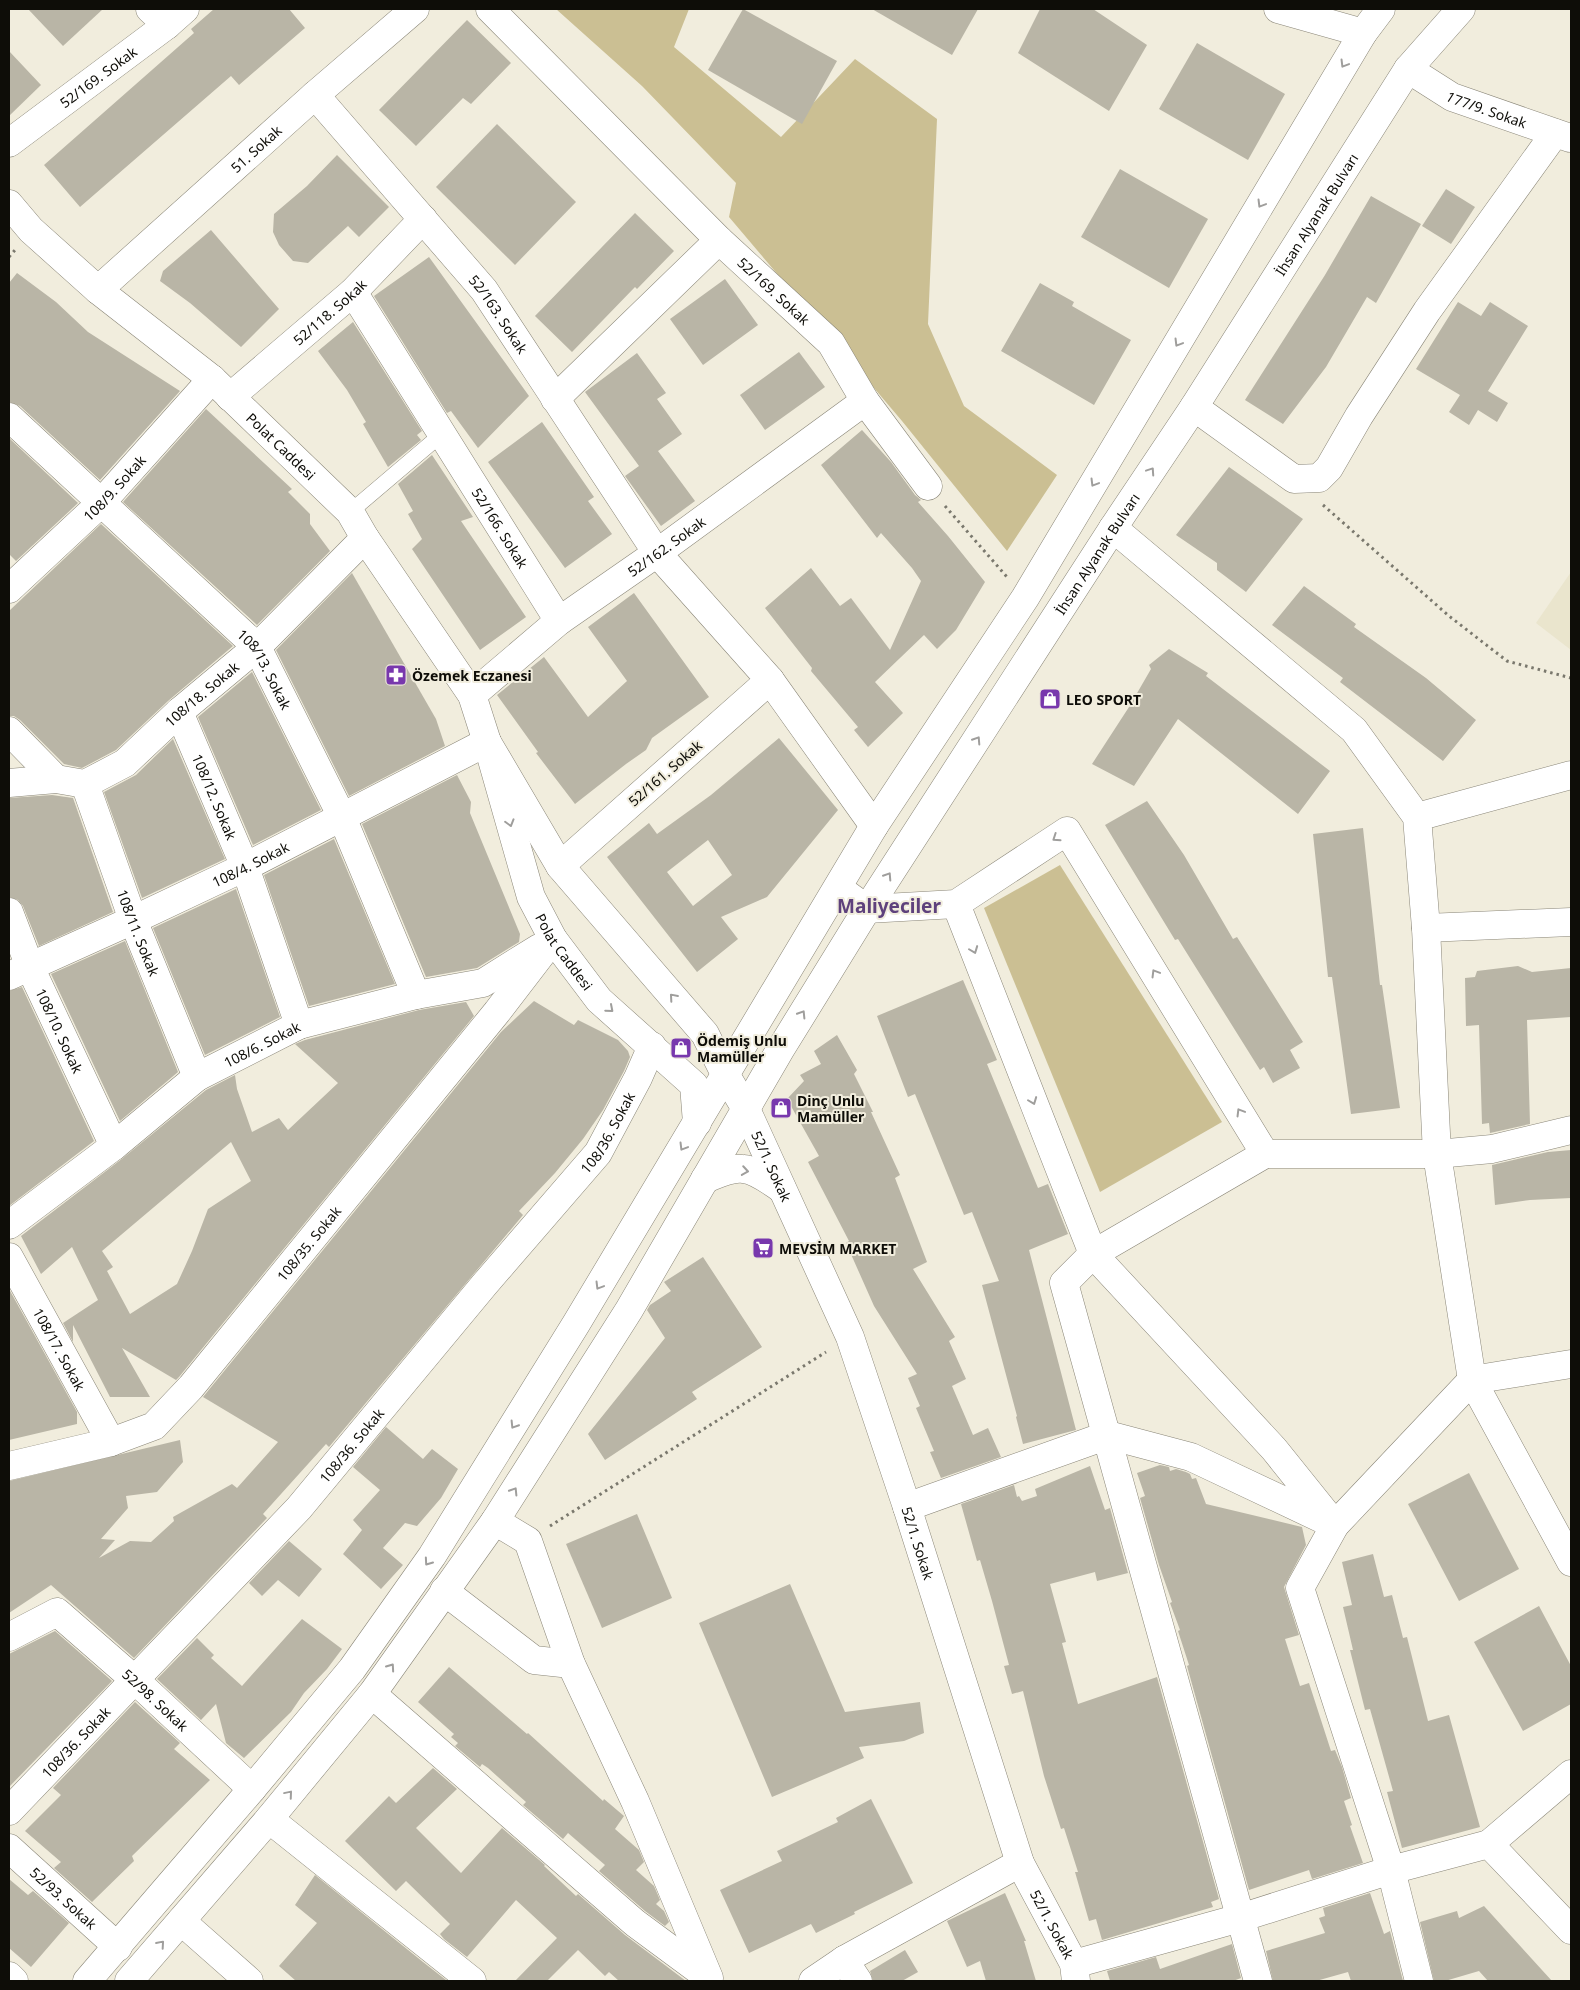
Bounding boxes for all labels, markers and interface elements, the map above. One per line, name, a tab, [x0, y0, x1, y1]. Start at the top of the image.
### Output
street label: 52/169. Sokak	[56, 41, 141, 112]
one-way arrow	[1341, 59, 1351, 68]
street label: 177/9. Sokak	[1443, 86, 1530, 132]
street label: 51. Sokak	[226, 120, 286, 176]
street label: İhsan Alyanak Bulvarı	[1270, 149, 1362, 279]
one-way arrow	[1258, 198, 1268, 207]
street label: 52/169. Sokak	[734, 253, 815, 329]
street label: 52/163. Sokak	[465, 270, 533, 357]
street label: 52/118. Sokak	[289, 274, 371, 349]
one-way arrow	[1174, 338, 1184, 347]
street label: Polat Caddesi	[243, 408, 320, 484]
street label: 108/9. Sokak	[79, 450, 150, 525]
one-way arrow	[1145, 468, 1154, 477]
one-way arrow	[1091, 477, 1101, 486]
street label: 52/166. Sokak	[468, 484, 533, 572]
street label: İhsan Alyanak Bulvarı	[1050, 489, 1143, 618]
street label: 52/162. Sokak	[623, 511, 709, 580]
street label: 108/13. Sokak	[234, 624, 296, 713]
street label: 108/18. Sokak	[160, 656, 243, 731]
pharmacy icon: Özemek Eczanesi	[384, 663, 408, 687]
place label: Özemek Eczanesi	[412, 666, 532, 685]
shop icon: LEO SPORT	[1038, 687, 1062, 711]
place label: LEO SPORT	[1066, 690, 1141, 709]
street label: 52/161. Sokak	[624, 735, 706, 810]
one-way arrow	[970, 736, 980, 745]
street label: 108/12. Sokak	[188, 751, 242, 843]
one-way arrow	[504, 818, 515, 827]
one-way arrow	[1053, 832, 1062, 841]
street label: 108/4. Sokak	[209, 836, 292, 891]
one-way arrow	[882, 872, 892, 881]
street label: 108/11. Sokak	[113, 887, 165, 979]
district label: Maliyeciler	[837, 893, 941, 919]
street label: Polat Caddesi	[532, 910, 598, 994]
one-way arrow	[968, 945, 978, 954]
one-way arrow	[1152, 970, 1161, 979]
street label: 108/10. Sokak	[32, 985, 88, 1076]
one-way arrow	[670, 994, 679, 1003]
one-way arrow	[604, 1004, 613, 1013]
one-way arrow	[796, 1010, 806, 1019]
street label: 108/6. Sokak	[220, 1016, 304, 1071]
place label: Ödemiş Unlu Mamüller	[697, 1031, 787, 1066]
shop icon: Ödemiş Unlu Mamüller	[669, 1036, 693, 1060]
street label: 108/36. Sokak	[575, 1088, 639, 1177]
place label: Dinç Unlu Mamüller	[797, 1091, 865, 1126]
shop icon: Dinç Unlu Mamüller	[769, 1096, 793, 1120]
one-way arrow	[1027, 1096, 1037, 1105]
one-way arrow	[1236, 1108, 1246, 1117]
street label: 52/1. Sokak	[748, 1128, 797, 1205]
one-way arrow	[680, 1142, 690, 1151]
one-way arrow	[741, 1165, 749, 1176]
street label: 108/35. Sokak	[272, 1201, 345, 1285]
supermarket icon: MEVSİM MARKET	[751, 1236, 775, 1260]
place label: MEVSİM MARKET	[779, 1239, 896, 1258]
one-way arrow	[596, 1281, 606, 1290]
street label: 108/17. Sokak	[29, 1304, 90, 1394]
street label: 108/36. Sokak	[315, 1403, 388, 1487]
one-way arrow	[510, 1419, 520, 1428]
one-way arrow	[508, 1488, 517, 1497]
street label: 52/1. Sokak	[898, 1504, 939, 1582]
one-way arrow	[425, 1556, 434, 1566]
one-way arrow	[385, 1663, 394, 1673]
street label: 52/98. Sokak	[119, 1664, 193, 1735]
street label: 108/36. Sokak	[37, 1702, 114, 1781]
one-way arrow	[284, 1791, 292, 1800]
street label: 52/93. Sokak	[26, 1863, 102, 1933]
street label: 52/1. Sokak	[1026, 1886, 1079, 1962]
one-way arrow	[155, 1941, 164, 1950]

